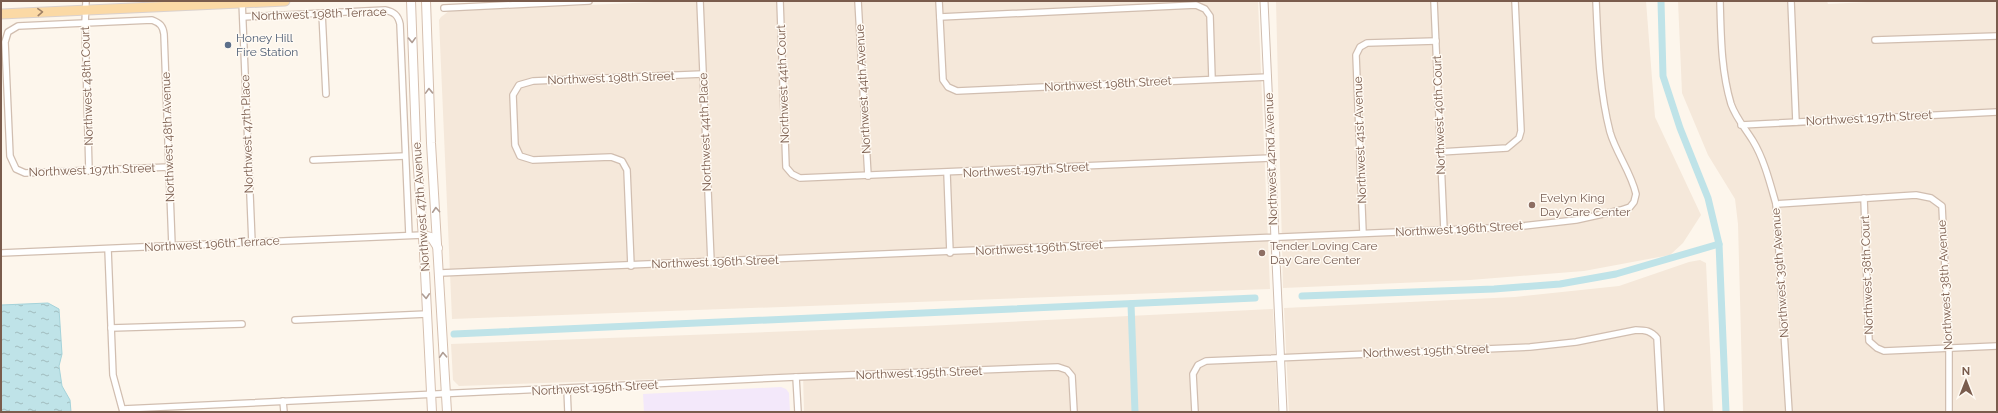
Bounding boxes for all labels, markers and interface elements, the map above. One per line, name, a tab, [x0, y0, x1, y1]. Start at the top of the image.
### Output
street label: Northwest 198th Terrace	[251, 5, 387, 23]
one-way arrow	[37, 8, 43, 16]
street label: Northwest 44th Court	[774, 24, 792, 144]
street label: Northwest 44th Avenue	[853, 24, 873, 154]
street label: Northwest 48th Court	[78, 26, 96, 146]
place label: Honey Hill Fire Station	[236, 31, 298, 59]
one-way arrow	[408, 37, 416, 43]
marker: Honey Hill Fire Station	[223, 40, 233, 50]
street label: Northwest 40th Court	[1430, 55, 1448, 175]
street label: Northwest 198th Street	[547, 69, 675, 87]
street label: Northwest 48th Avenue	[159, 72, 177, 202]
street label: Northwest 44th Place	[696, 72, 714, 192]
street label: Northwest 47th Place	[238, 74, 256, 194]
street label: Northwest 198th Street	[1044, 74, 1172, 94]
street label: Northwest 41st Avenue	[1351, 76, 1369, 204]
one-way arrow	[425, 88, 434, 94]
street label: Northwest 42nd Avenue	[1262, 92, 1280, 226]
street label: Northwest 197th Street	[1805, 108, 1933, 128]
street label: Northwest 47th Avenue	[409, 142, 433, 272]
street label: Northwest 197th Street	[962, 160, 1090, 180]
street label: Northwest 197th Street	[28, 161, 156, 179]
place label: Evelyn King Day Care Center	[1540, 191, 1631, 219]
marker: Evelyn King Day Care Center	[1527, 200, 1537, 210]
one-way arrow	[431, 207, 440, 213]
street label: Northwest 39th Avenue	[1768, 208, 1792, 338]
street label: Northwest 38th Court	[1858, 215, 1876, 335]
street label: Northwest 196th Street	[1395, 219, 1523, 239]
street label: Northwest 38th Avenue	[1935, 220, 1955, 350]
street label: Northwest 196th Terrace	[144, 233, 280, 255]
street label: Northwest 196th Street	[975, 238, 1103, 258]
place label: Tender Loving Care Day Care Center	[1270, 239, 1378, 267]
marker: Tender Loving Care Day Care Center	[1257, 248, 1267, 258]
street label: Northwest 196th Street	[651, 253, 779, 271]
one-way arrow	[422, 293, 431, 299]
street label: Northwest 195th Street	[1362, 342, 1490, 360]
one-way arrow	[439, 352, 448, 358]
north arrow	[1946, 361, 1986, 401]
street label: Northwest 195th Street	[855, 364, 983, 382]
text: N	[1962, 365, 1970, 378]
street label: Northwest 195th Street	[531, 378, 659, 398]

